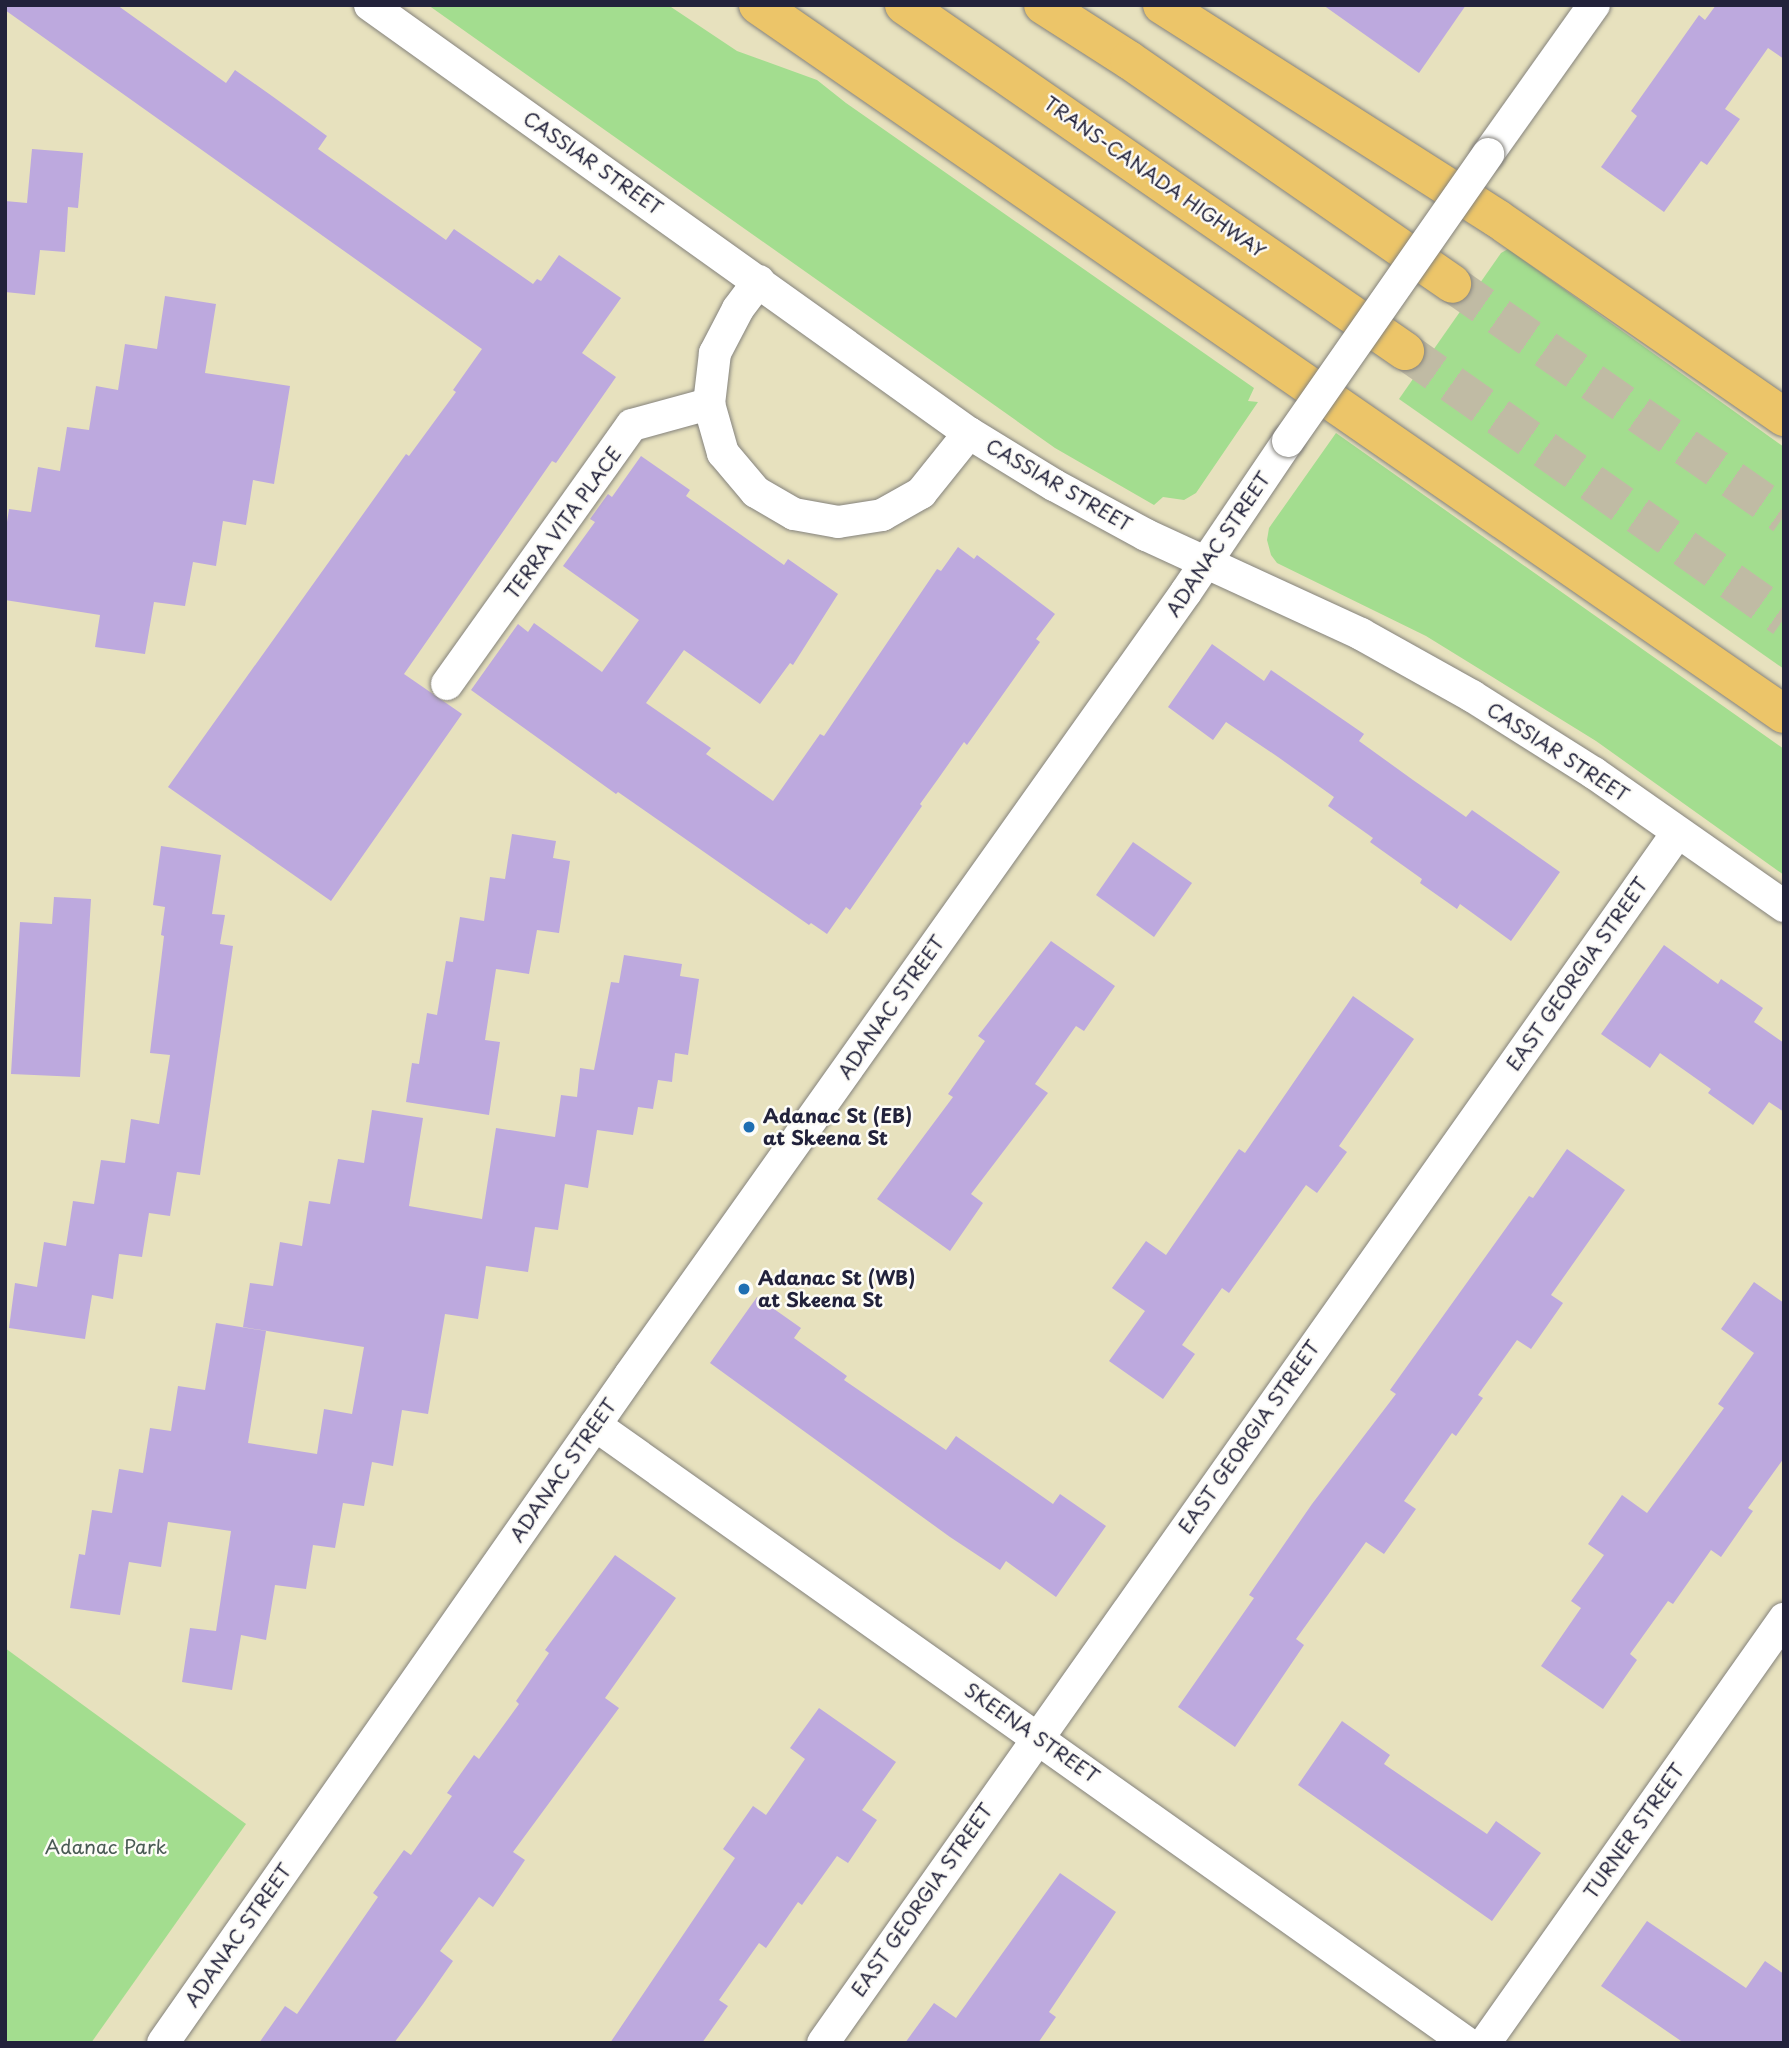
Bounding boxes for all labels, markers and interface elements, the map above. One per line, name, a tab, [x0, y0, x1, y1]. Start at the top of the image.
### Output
street label: TRANS-CANADA HIGHWAY	[1039, 91, 1271, 263]
street label: CASSIAR STREET	[518, 106, 668, 220]
street label: CASSIAR STREET	[981, 433, 1137, 537]
street label: TERRA VITA PLACE	[500, 442, 626, 604]
street label: ADANAC STREET	[1161, 467, 1275, 621]
street label: CASSIAR STREET	[1482, 697, 1634, 807]
street label: EAST GEORGIA STREET	[1502, 874, 1652, 1074]
street label: ADANAC STREET	[833, 931, 949, 1083]
place label: Adanac St (EB) at Skeena St	[763, 1105, 912, 1149]
marker: Adanac St (EB) at Skeena St	[741, 1119, 757, 1135]
place label: Adanac St (WB) at Skeena St	[758, 1267, 915, 1311]
marker: Adanac St (WB) at Skeena St	[736, 1281, 752, 1297]
street label: EAST GEORGIA STREET	[1174, 1337, 1324, 1537]
street label: ADANAC STREET	[505, 1394, 621, 1546]
street label: SKEENA STREET	[960, 1678, 1104, 1788]
street label: TURNER STREET	[1578, 1758, 1690, 1904]
street label: EAST GEORGIA STREET	[847, 1800, 997, 2000]
park label: Adanac Park	[46, 1836, 166, 1858]
street label: ADANAC STREET	[180, 1859, 296, 2011]

